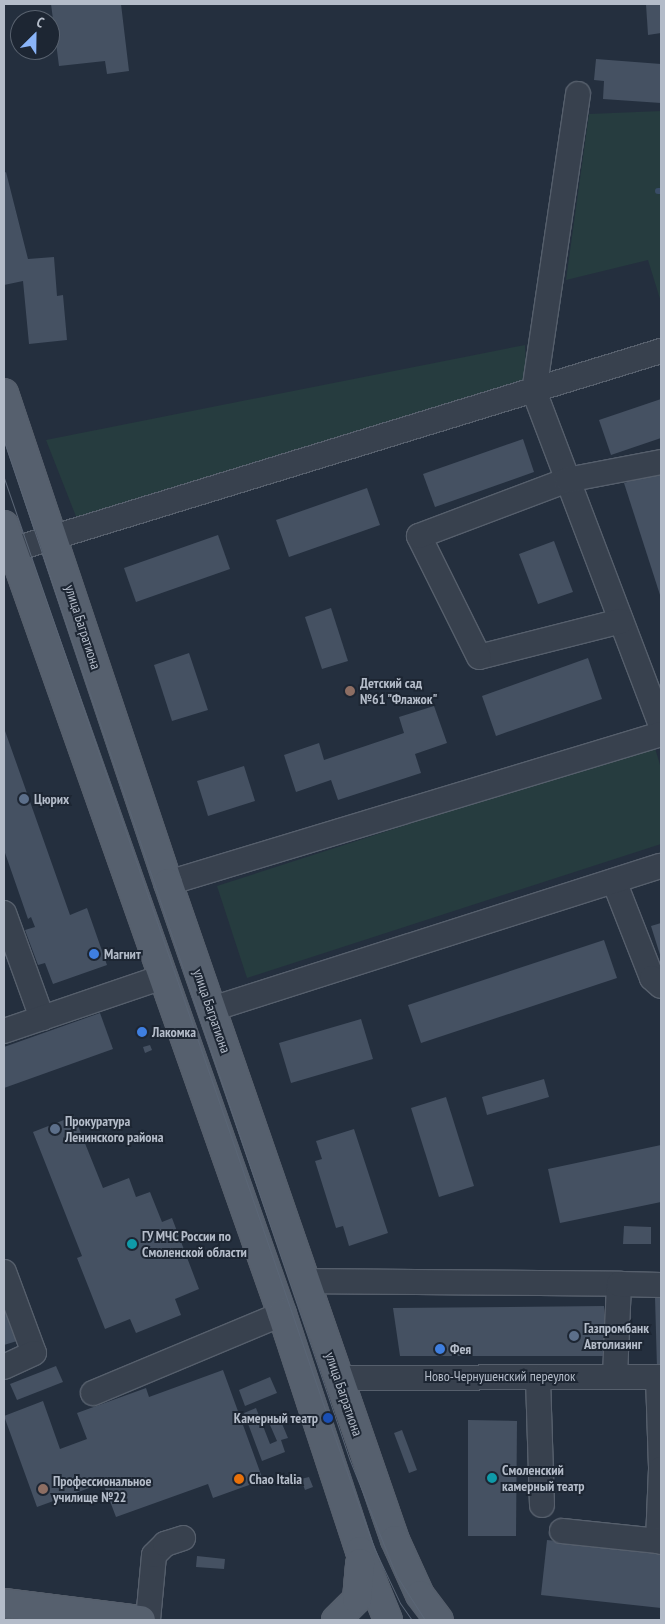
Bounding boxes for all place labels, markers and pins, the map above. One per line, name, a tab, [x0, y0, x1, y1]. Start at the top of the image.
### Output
place label: Детский сад №61 "Флажок"	[360, 675, 438, 708]
marker: Детский сад №61 "Флажок"	[344, 685, 356, 697]
place label: Цюрих	[34, 791, 69, 807]
marker: Цюрих	[18, 793, 30, 805]
place label: Магнит	[104, 946, 141, 962]
marker: Магнит	[88, 948, 100, 960]
place label: Лакомка	[152, 1024, 196, 1040]
marker: Лакомка	[136, 1026, 148, 1038]
place label: Прокуратура Ленинского района	[65, 1113, 164, 1146]
marker: Прокуратура Ленинского района	[49, 1123, 61, 1135]
place label: ГУ МЧС России по Смоленской области	[142, 1228, 247, 1260]
marker: ГУ МЧС России по Смоленской области	[126, 1238, 138, 1250]
place label: Газпромбанк Автолизинг	[584, 1320, 649, 1352]
marker: Газпромбанк Автолизинг	[568, 1330, 580, 1342]
place label: Фея	[450, 1341, 471, 1357]
marker: Фея	[434, 1343, 446, 1355]
place label: Камерный театр	[234, 1410, 318, 1426]
marker: Камерный театр	[322, 1412, 334, 1424]
place label: Смоленский камерный театр	[502, 1462, 585, 1494]
place label: Chao Italia	[249, 1471, 302, 1487]
marker: Смоленский камерный театр	[486, 1472, 498, 1484]
place label: Профессиональное училище №22	[53, 1473, 151, 1505]
marker: Chao Italia	[233, 1473, 245, 1485]
marker: Профессиональное училище №22	[37, 1483, 49, 1495]

